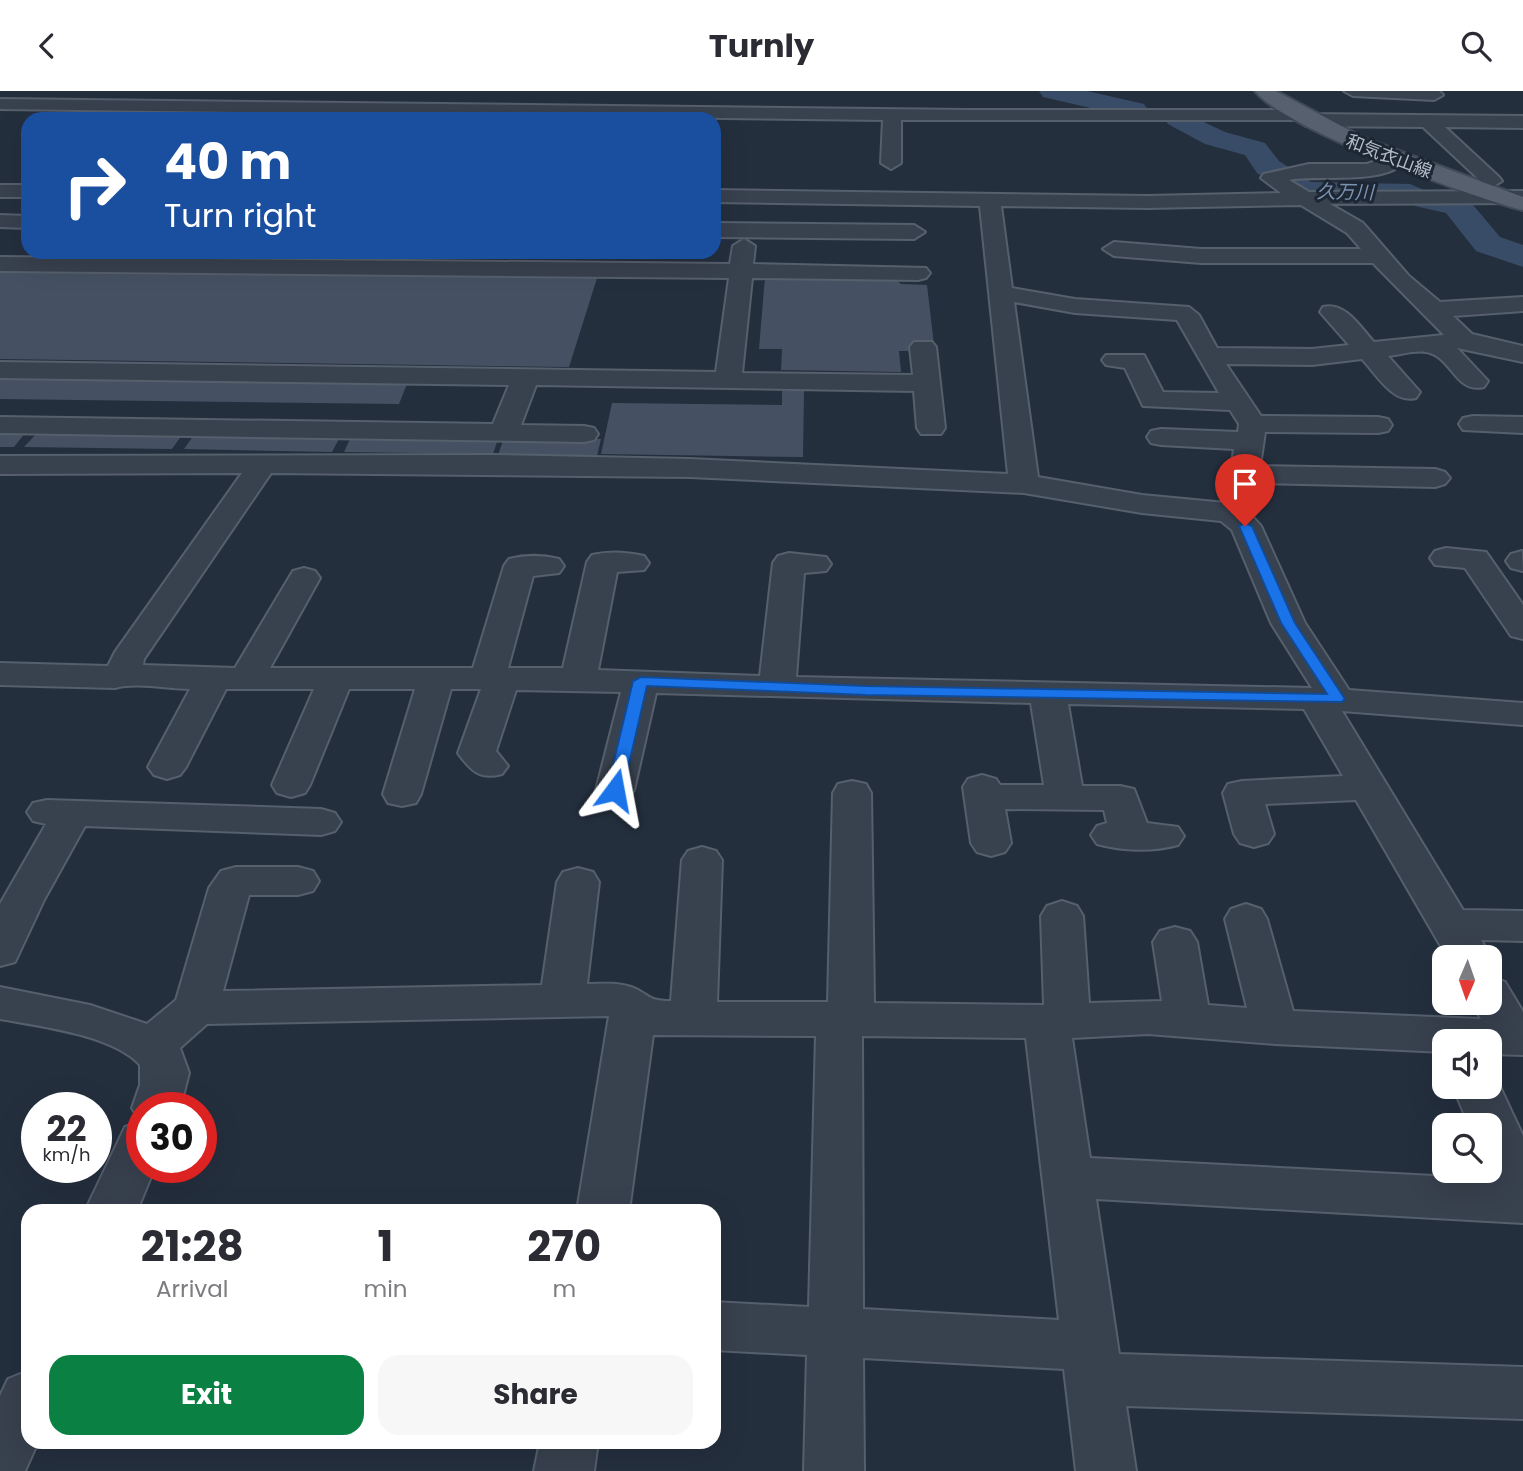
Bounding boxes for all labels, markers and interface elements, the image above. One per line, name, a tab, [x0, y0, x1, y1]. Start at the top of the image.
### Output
text: Turnly	[709, 23, 814, 68]
icon: back	[28, 27, 66, 65]
icon: search	[1457, 27, 1495, 65]
text: 40 m	[164, 128, 291, 196]
street label: 和気衣山線	[1343, 128, 1435, 184]
icon: right	[49, 140, 140, 231]
water label: 久万川	[1316, 178, 1376, 206]
text: Turn right	[164, 193, 316, 238]
pin	[1215, 454, 1275, 526]
icon: arrive	[1226, 465, 1264, 503]
position arrow	[578, 753, 652, 827]
north arrow	[1432, 945, 1502, 1015]
map controls	[1432, 945, 1502, 1183]
button: sound	[1432, 1029, 1502, 1099]
speed limit sign: 30	[126, 1092, 217, 1183]
text: 22	[47, 1104, 86, 1153]
button: search	[1432, 1113, 1502, 1183]
text: km/h	[43, 1142, 90, 1167]
text: 21:28	[141, 1217, 244, 1276]
text: 1	[378, 1217, 393, 1276]
text: 270	[527, 1217, 601, 1276]
text: Arrival	[156, 1273, 228, 1305]
text: min	[363, 1273, 408, 1305]
text: m	[552, 1273, 576, 1305]
button: Exit	[49, 1355, 364, 1435]
button: Share	[378, 1355, 693, 1435]

